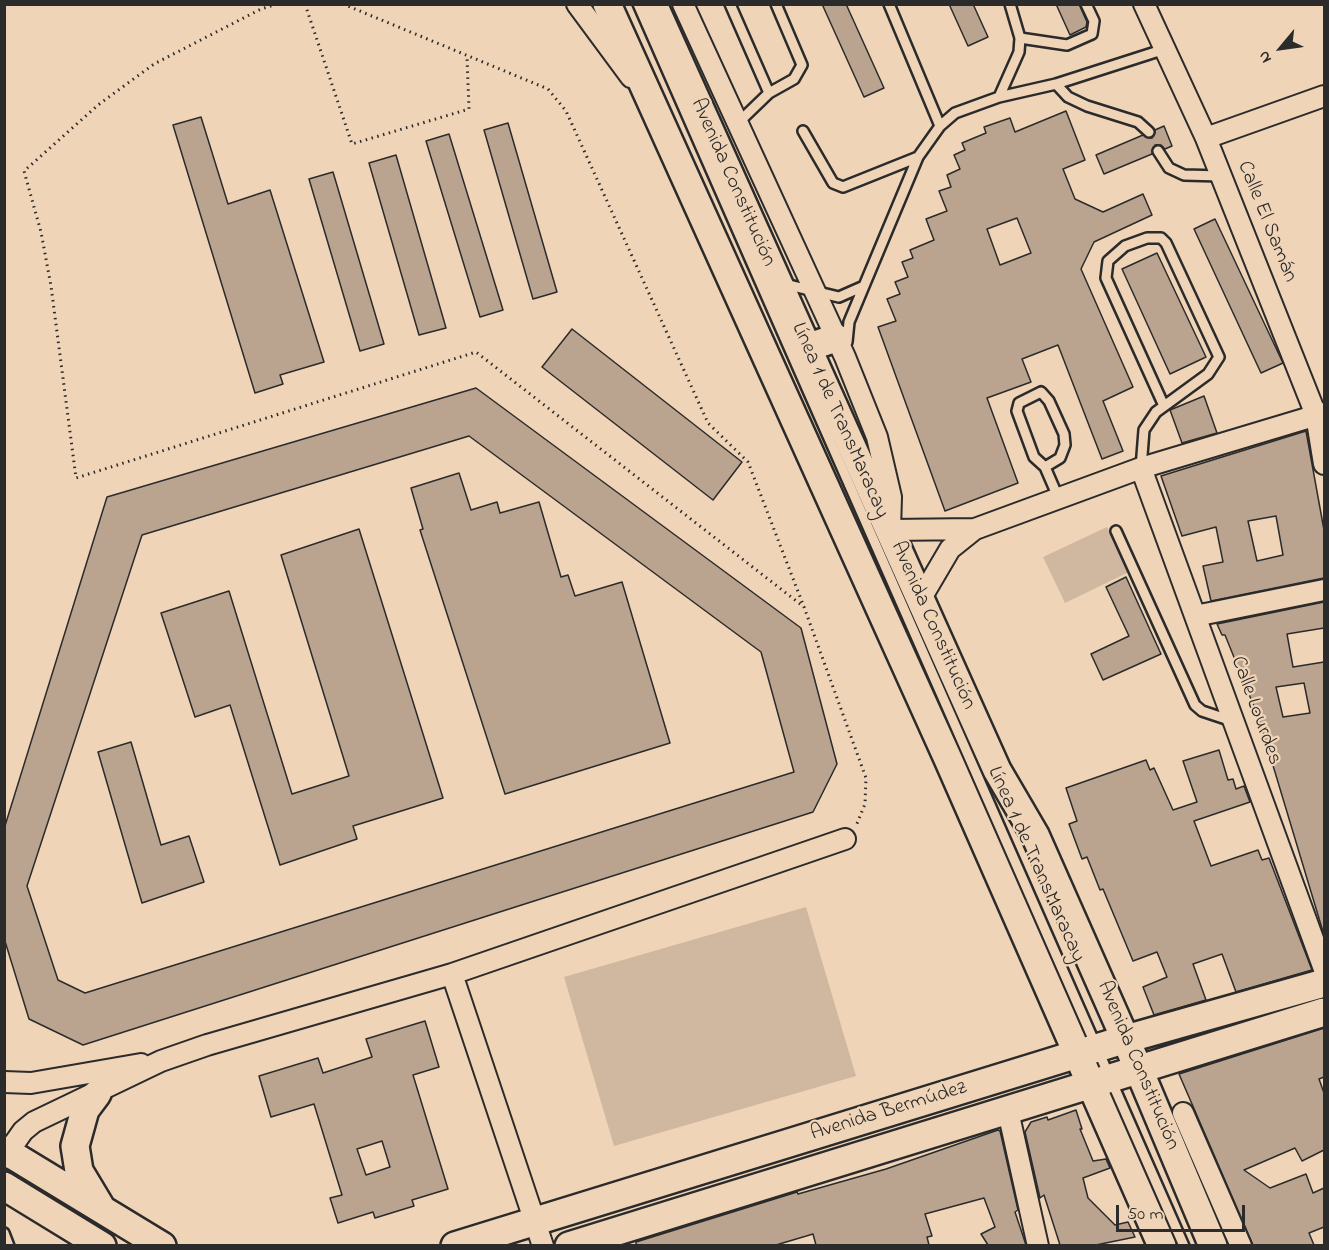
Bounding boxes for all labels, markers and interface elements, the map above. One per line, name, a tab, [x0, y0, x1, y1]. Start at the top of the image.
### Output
north arrow	[1251, 18, 1311, 78]
text: N	[1252, 46, 1278, 67]
street label: Avenida Constitución	[684, 95, 780, 271]
street label: Calle El Samán	[1230, 158, 1302, 286]
street label: Línea 1 de TransMaracay	[784, 319, 894, 523]
street label: Avenida Constitución	[884, 538, 980, 714]
street label: Calle Lourdes	[1224, 653, 1286, 769]
street label: Línea 1 de TransMaracay	[980, 763, 1090, 967]
street label: Avenida Constitución	[1090, 978, 1184, 1154]
street label: Avenida Bermúdez	[808, 1076, 970, 1148]
scale bar	[1119, 1193, 1248, 1231]
text: 50 m	[1127, 1202, 1164, 1228]

